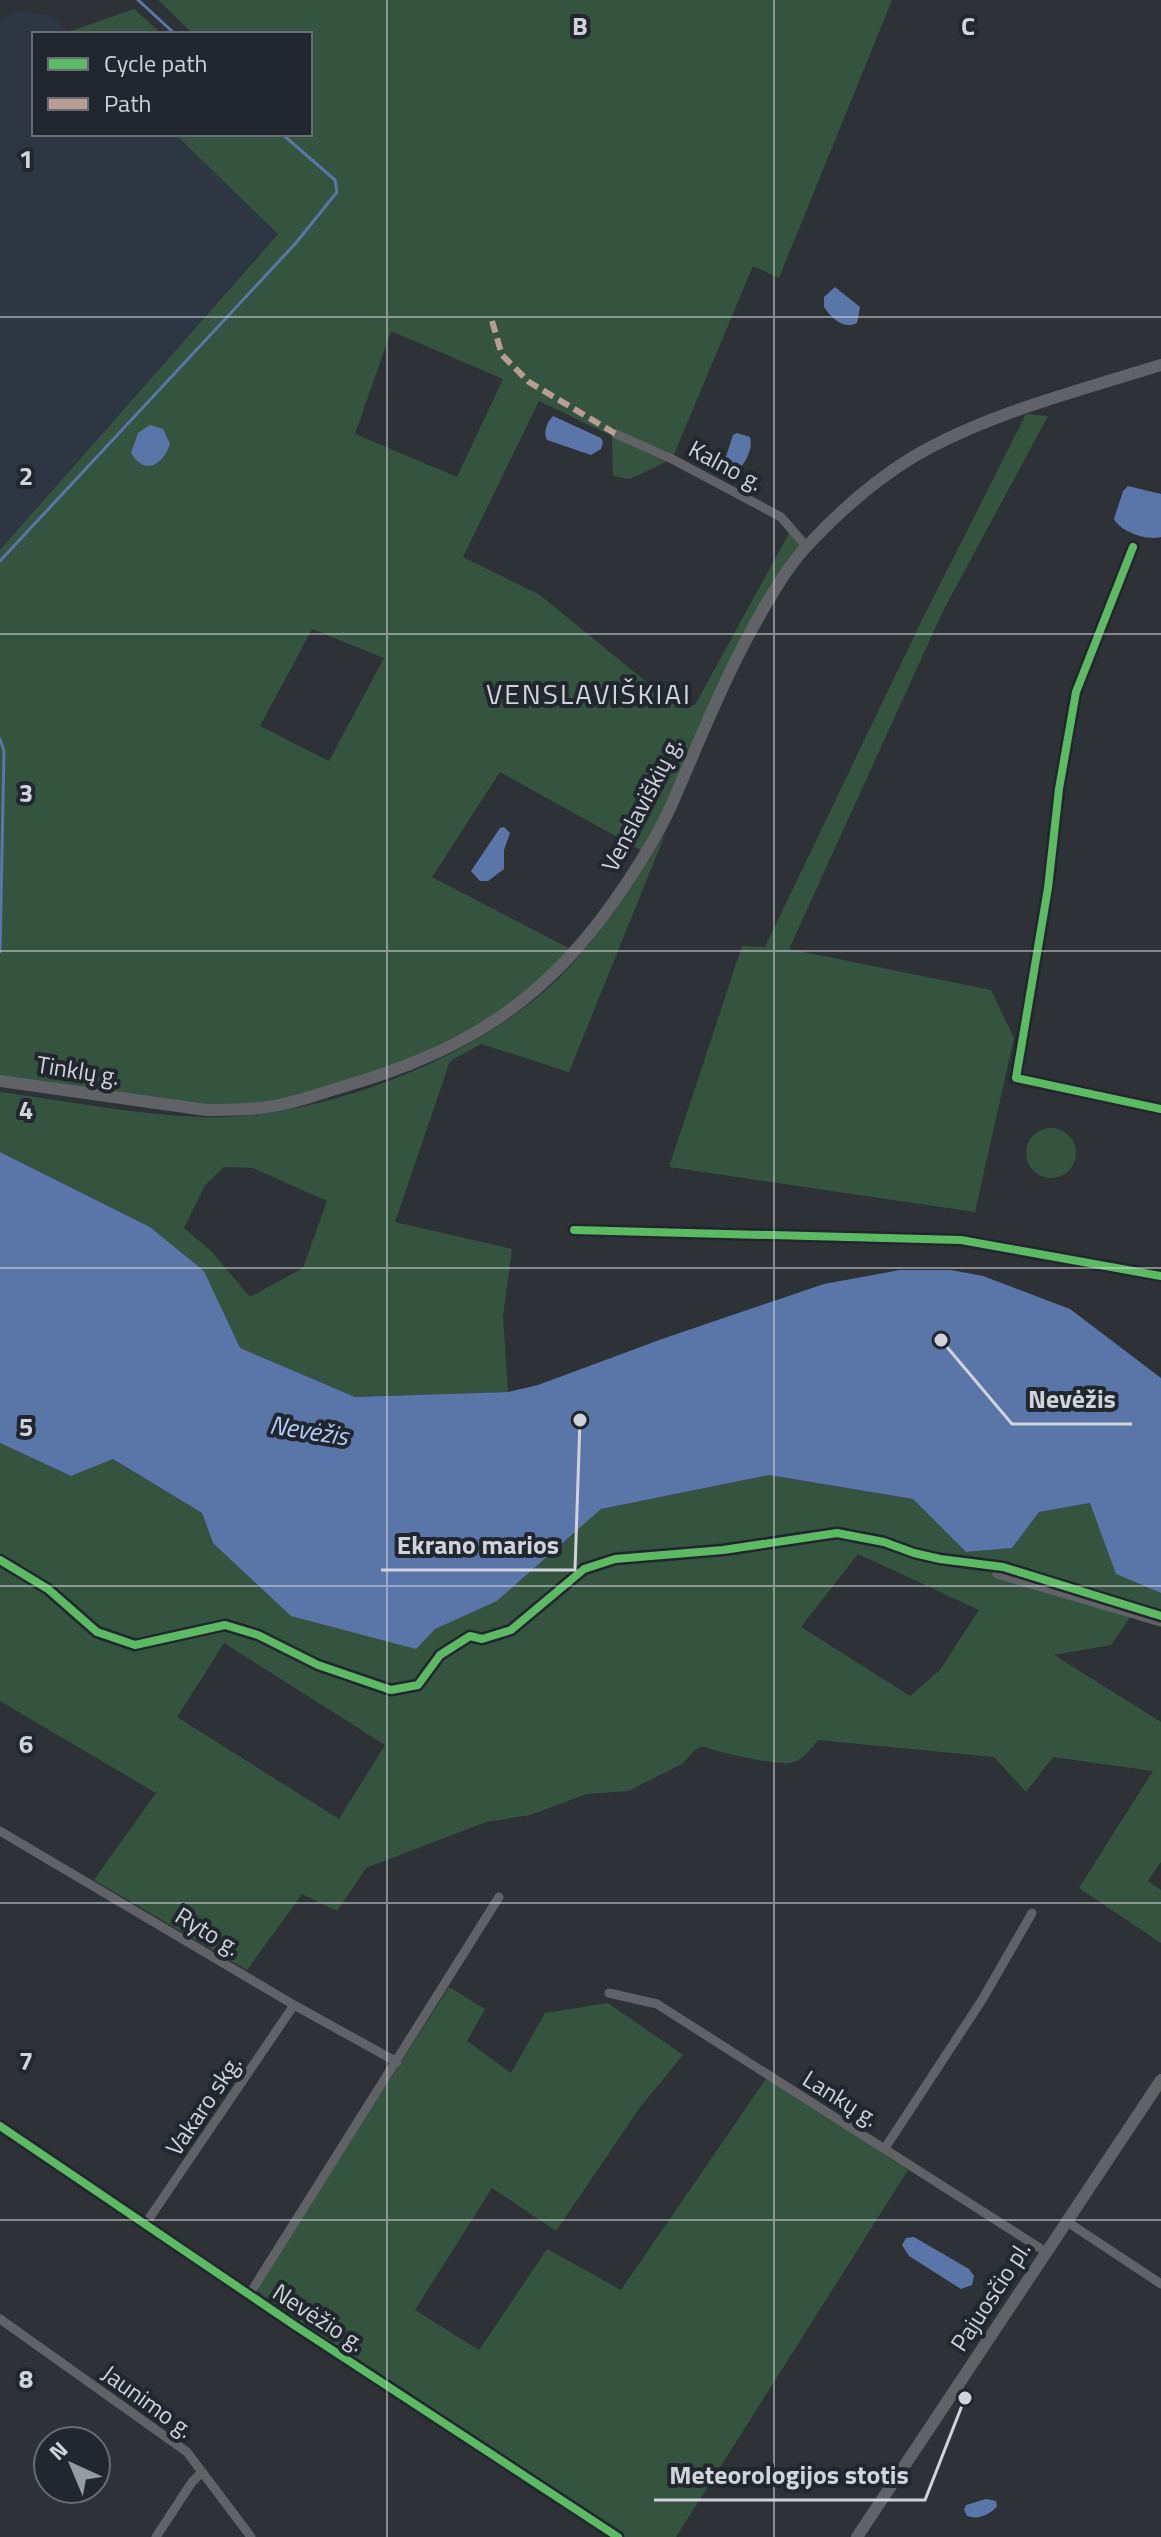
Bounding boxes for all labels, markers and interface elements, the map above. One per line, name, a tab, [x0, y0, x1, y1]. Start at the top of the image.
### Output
text: B	[572, 6, 588, 45]
text: C	[961, 6, 975, 45]
legend	[32, 32, 312, 136]
text: Cycle path	[104, 45, 207, 81]
text: Path	[104, 85, 151, 121]
text: 1	[19, 139, 33, 178]
street label: Kalno g.	[682, 430, 770, 500]
text: 2	[19, 456, 33, 495]
district label: VENSLAVIŠKIAI	[486, 672, 692, 715]
street label: Venslaviškių g.	[592, 730, 690, 878]
text: 3	[19, 773, 33, 812]
street label: Tinklų g.	[34, 1046, 122, 1094]
text: 4	[19, 1090, 33, 1129]
callout: Nevėžis	[1012, 1374, 1132, 1424]
text: Nevėžis	[1028, 1379, 1116, 1418]
water label: Nevėžis	[267, 1405, 353, 1456]
text: 5	[19, 1407, 33, 1446]
callout: Ekrano marios	[381, 1520, 575, 1570]
text: Ekrano marios	[397, 1525, 559, 1564]
text: 6	[19, 1724, 33, 1763]
street label: Ryto g.	[169, 1897, 247, 1965]
text: 7	[19, 2041, 33, 2080]
street label: Vakaro skg.	[156, 2047, 250, 2163]
street label: Lankų g.	[796, 2061, 886, 2135]
street label: Pajuosčio pl.	[941, 2234, 1039, 2358]
street label: Nevėžio g.	[266, 2274, 372, 2360]
street label: Jaunimo g.	[95, 2355, 201, 2447]
text: 8	[19, 2359, 33, 2398]
north arrow	[32, 2425, 112, 2505]
text: N	[41, 2433, 75, 2468]
callout: Meteorologijos stotis	[654, 2450, 925, 2500]
text: Meteorologijos stotis	[669, 2455, 909, 2494]

